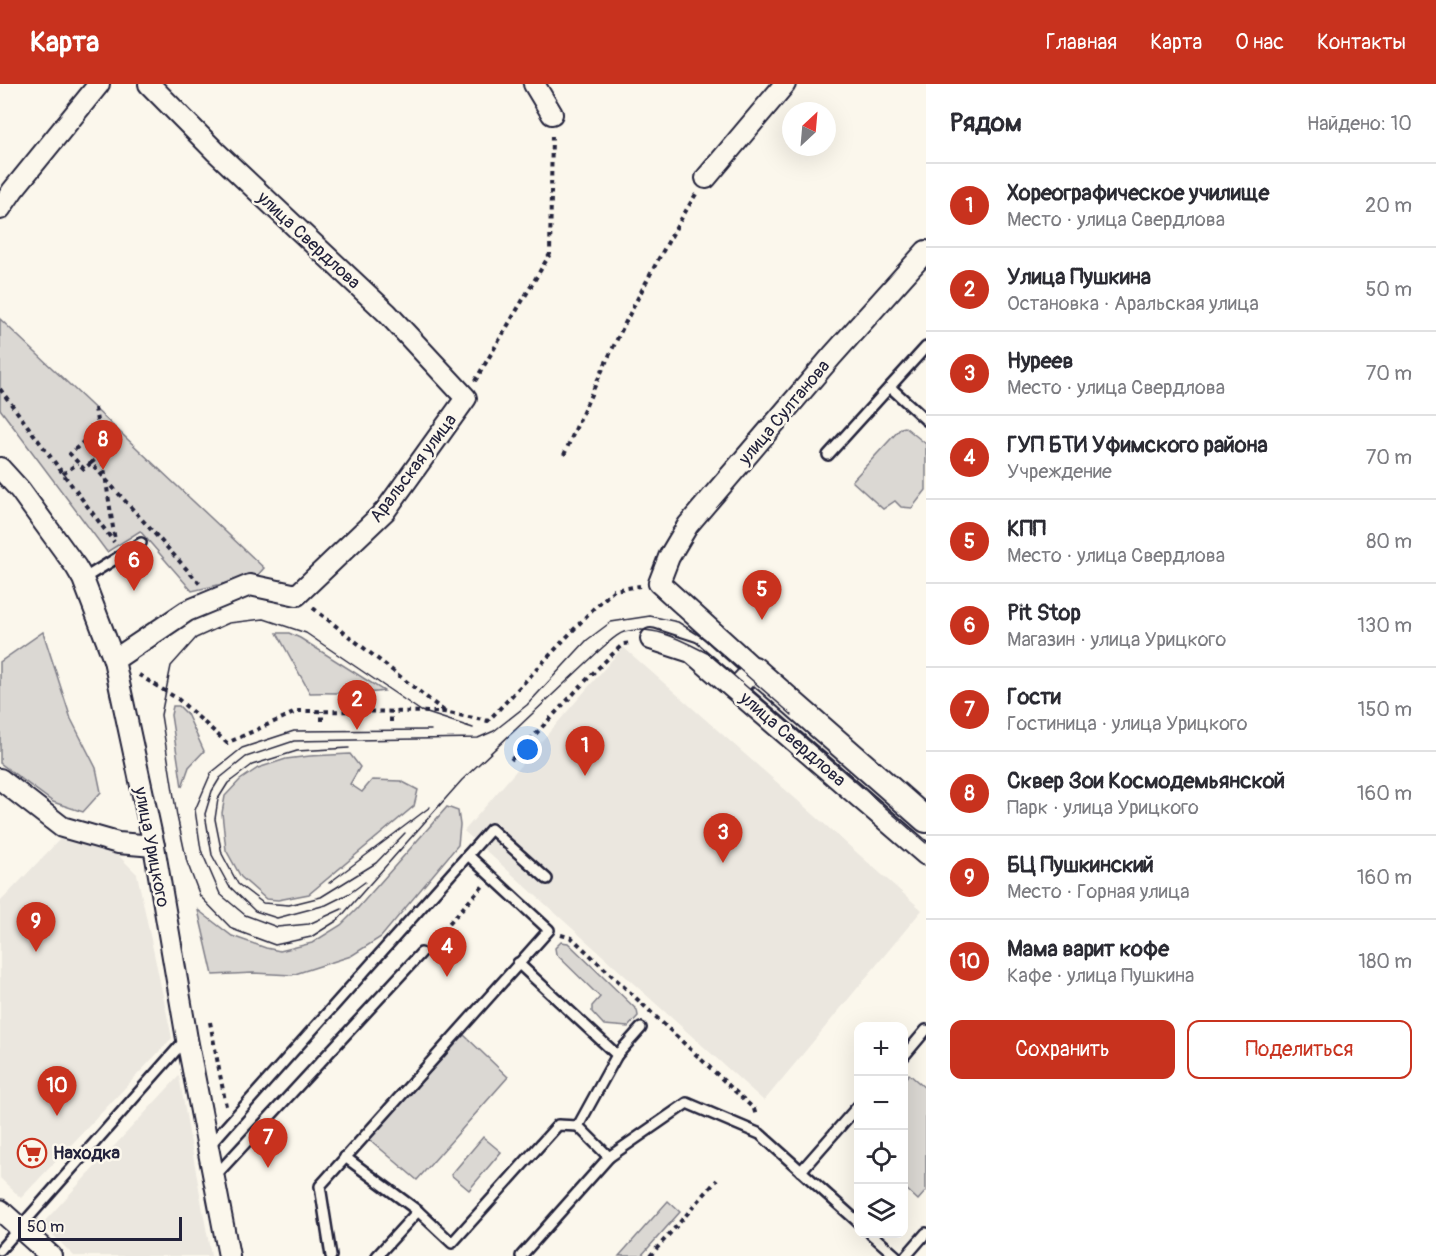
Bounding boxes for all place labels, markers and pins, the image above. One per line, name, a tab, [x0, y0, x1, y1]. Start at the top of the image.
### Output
pin: 8	[84, 420, 122, 470]
pin: 6	[114, 542, 154, 591]
pin: 5	[742, 570, 782, 620]
pin: 2	[338, 680, 376, 730]
pin: 1	[566, 726, 604, 776]
pin: 3	[704, 814, 742, 863]
pin: 9	[16, 902, 56, 952]
pin: 4	[428, 928, 466, 977]
pin: 10	[38, 1066, 76, 1116]
pin: 7	[248, 1118, 288, 1168]
supermarket icon: Находка	[16, 1137, 48, 1169]
place label: Находка	[53, 1142, 121, 1165]

